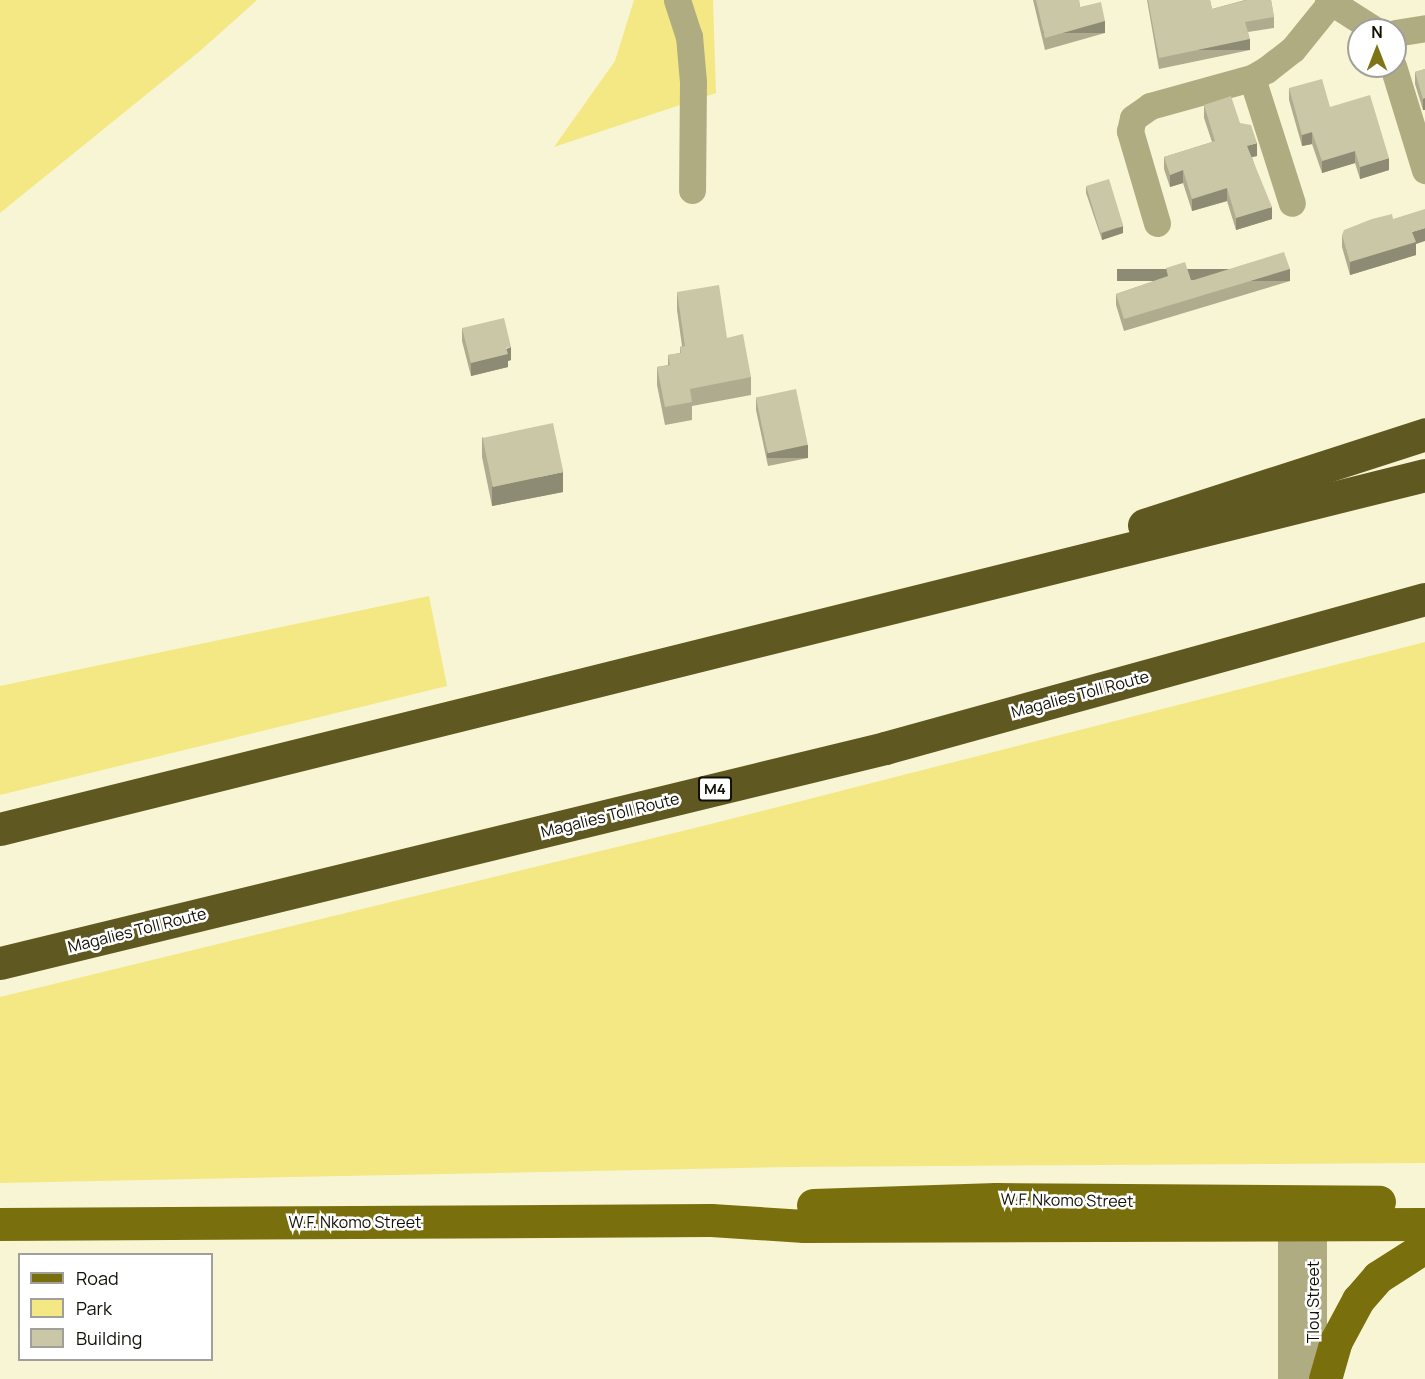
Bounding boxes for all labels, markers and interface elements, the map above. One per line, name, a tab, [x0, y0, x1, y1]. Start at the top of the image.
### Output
north arrow	[1347, 18, 1407, 78]
text: N	[1371, 21, 1383, 43]
street label: Magalies Toll Route	[1009, 666, 1151, 722]
road number: M4	[697, 777, 733, 801]
street label: Magalies Toll Route	[539, 789, 681, 841]
street label: Magalies Toll Route	[66, 904, 208, 956]
street label: W.F. Nkomo Street	[1000, 1189, 1134, 1211]
street label: W.F. Nkomo Street	[289, 1212, 421, 1232]
legend	[18, 1253, 213, 1361]
street label: Tlou Street	[1303, 1261, 1323, 1343]
text: Road	[76, 1266, 119, 1290]
text: Park	[76, 1296, 112, 1320]
text: Building	[76, 1326, 142, 1350]

